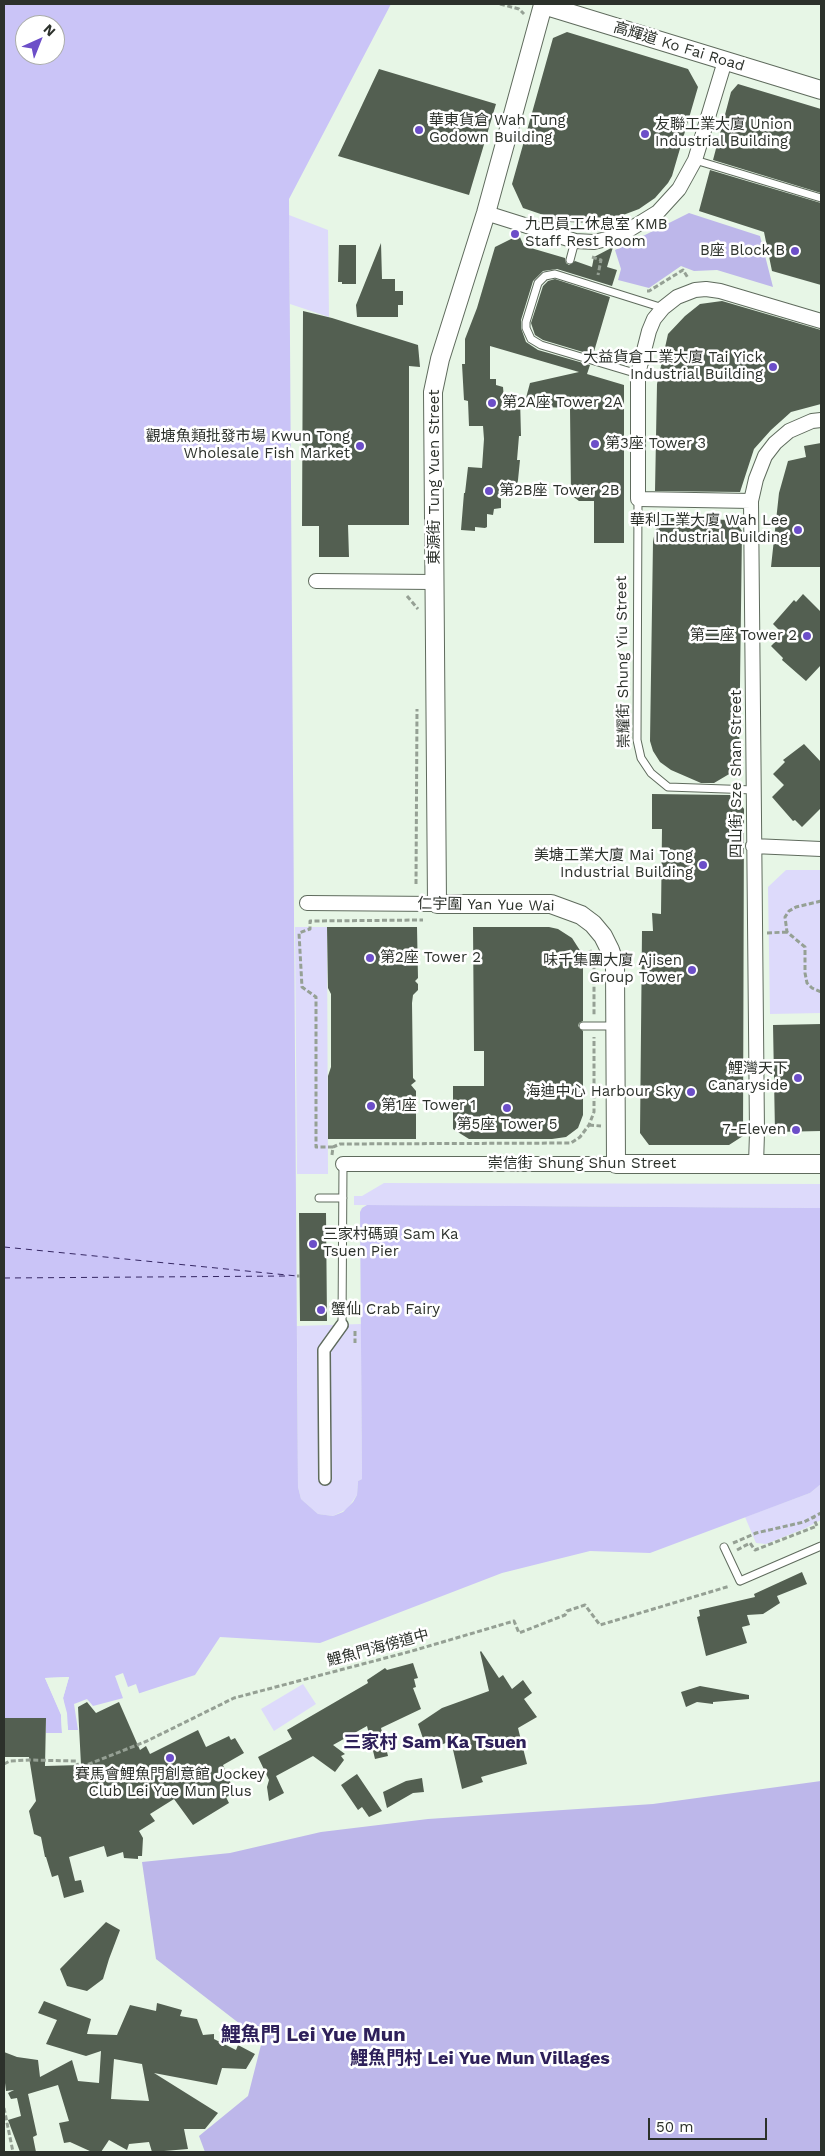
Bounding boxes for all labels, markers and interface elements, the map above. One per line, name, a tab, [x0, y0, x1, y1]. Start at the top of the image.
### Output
north arrow	[15, 15, 65, 65]
street label: 高輝道 Ko Fai Road	[611, 19, 747, 75]
text: N	[40, 21, 59, 39]
place label: 華東貨倉 Wah Tung Godown Building	[429, 112, 565, 147]
place label: 友聯工業大廈 Union Industrial Building	[655, 116, 792, 151]
marker: 華東貨倉 Wah Tung Godown Building	[413, 124, 425, 136]
marker: 友聯工業大廈 Union Industrial Building	[639, 128, 651, 140]
place label: 九巴員工休息室 KMB Staff Rest Room	[525, 216, 668, 251]
marker: 九巴員工休息室 KMB Staff Rest Room	[509, 228, 521, 240]
place label: B座 Block B	[700, 242, 785, 260]
marker: B座 Block B	[789, 245, 801, 257]
place label: 大益貨倉工業大廈 Tai Yick Industrial Building	[583, 349, 763, 384]
marker: 大益貨倉工業大廈 Tai Yick Industrial Building	[767, 361, 779, 373]
street label: 東源街 Tung Yuen Street	[426, 389, 444, 565]
place label: 第2A座 Tower 2A	[502, 394, 623, 412]
marker: 第2A座 Tower 2A	[486, 397, 498, 409]
place label: 觀塘魚類批發市場 Kwun Tong Wholesale Fish Market	[146, 428, 350, 463]
place label: 第3座 Tower 3	[605, 435, 706, 453]
marker: 第3座 Tower 3	[589, 438, 601, 450]
marker: 觀塘魚類批發市場 Kwun Tong Wholesale Fish Market	[354, 440, 366, 452]
place label: 第2B座 Tower 2B	[499, 482, 620, 500]
marker: 第2B座 Tower 2B	[483, 485, 495, 497]
place label: 華利工業大廈 Wah Lee Industrial Building	[630, 512, 788, 547]
marker: 華利工業大廈 Wah Lee Industrial Building	[792, 524, 804, 536]
street label: 崇耀街 Shung Yiu Street	[612, 575, 634, 749]
place label: 第二座 Tower 2	[690, 627, 797, 645]
marker: 第二座 Tower 2	[801, 630, 813, 642]
street label: 四山街 Sze Shan Street	[728, 690, 746, 858]
place label: 美塘工業大廈 Mai Tong Industrial Building	[534, 847, 693, 882]
marker: 美塘工業大廈 Mai Tong Industrial Building	[697, 859, 709, 871]
street label: 仁宇圍 Yan Yue Wai	[417, 895, 555, 915]
place label: 第2座 Tower 2	[380, 949, 481, 967]
marker: 第2座 Tower 2	[364, 952, 376, 964]
place label: 味千集團大廈 Ajisen Group Tower	[543, 952, 682, 987]
marker: 味千集團大廈 Ajisen Group Tower	[686, 964, 698, 976]
place label: 鯉灣天下 Canaryside	[708, 1060, 788, 1095]
marker: 鯉灣天下 Canaryside	[792, 1072, 804, 1084]
place label: 海迪中心 Harbour Sky	[526, 1083, 681, 1101]
marker: 海迪中心 Harbour Sky	[685, 1086, 697, 1098]
place label: 第1座 Tower 1	[381, 1097, 476, 1115]
marker: 第1座 Tower 1	[365, 1100, 377, 1112]
marker: 第5座 Tower 5	[501, 1102, 513, 1114]
place label: 第5座 Tower 5	[457, 1116, 557, 1134]
place label: 7-Eleven	[722, 1121, 786, 1139]
marker: 7-Eleven	[790, 1124, 802, 1136]
street label: 崇信街 Shung Shun Street	[488, 1155, 676, 1173]
place label: 三家村碼頭 Sam Ka Tsuen Pier	[323, 1226, 459, 1261]
marker: 三家村碼頭 Sam Ka Tsuen Pier	[307, 1238, 319, 1250]
place label: 蟹仙 Crab Fairy	[331, 1301, 440, 1319]
marker: 蟹仙 Crab Fairy	[315, 1304, 327, 1316]
street label: 鯉魚門海傍道中	[325, 1626, 431, 1670]
district label: 三家村 Sam Ka Tsuen	[343, 1732, 527, 1754]
marker: 賽馬會鯉魚門創意館 Jockey Club Lei Yue Mun Plus	[164, 1752, 176, 1764]
place label: 賽馬會鯉魚門創意館 Jockey Club Lei Yue Mun Plus	[75, 1766, 265, 1801]
district label: 鯉魚門 Lei Yue Mun	[220, 2023, 406, 2047]
district label: 鯉魚門村 Lei Yue Mun Villages	[350, 2048, 610, 2070]
scale bar	[650, 2108, 769, 2140]
text: 50 m	[656, 2118, 693, 2136]

